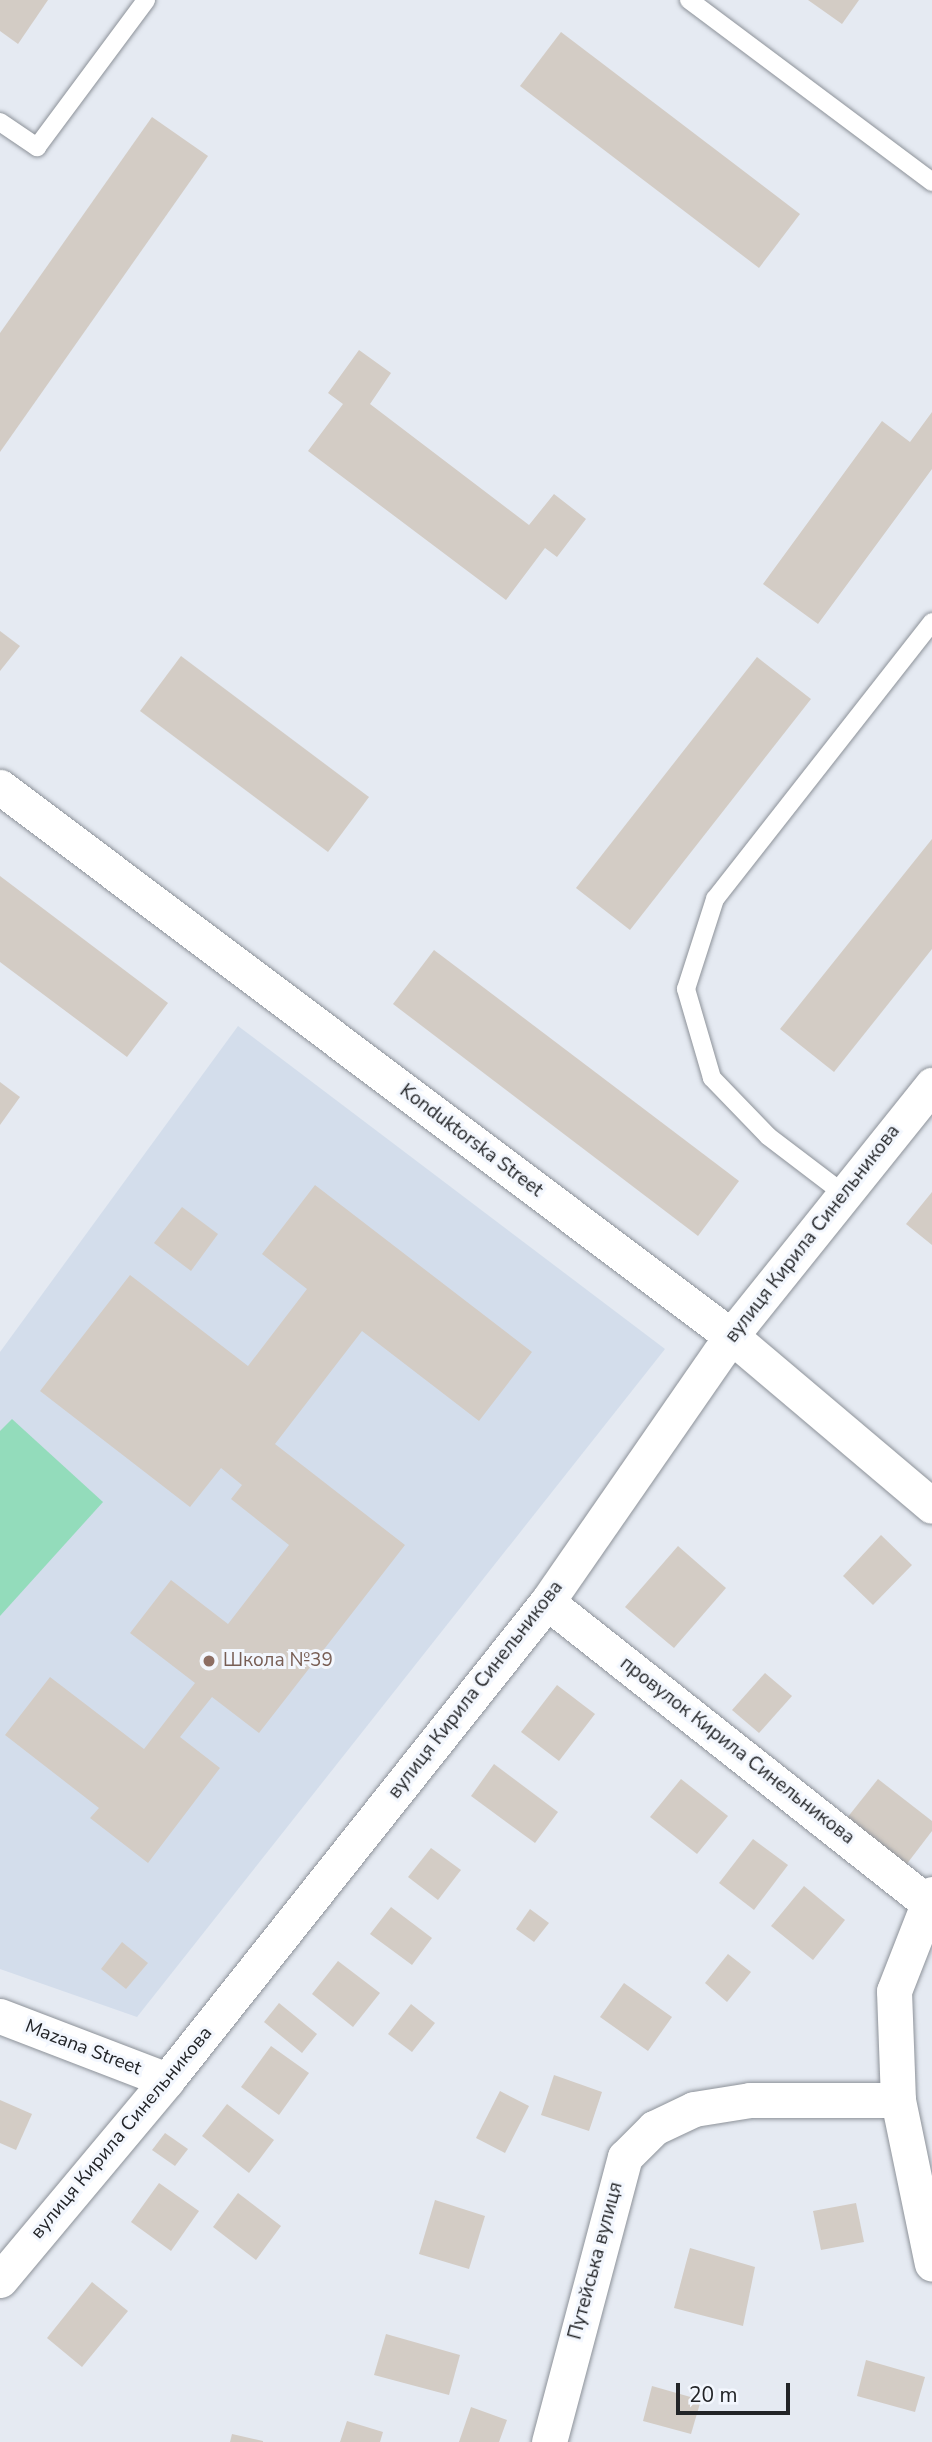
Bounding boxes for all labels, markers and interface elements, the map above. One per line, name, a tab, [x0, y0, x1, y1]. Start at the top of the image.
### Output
street label: Konduktorska Street	[395, 1080, 547, 1202]
street label: вулиця Кирила Синельникова	[721, 1121, 905, 1347]
street label: вулиця Кирила Синельникова	[384, 1577, 568, 1803]
place label: Школа №39	[223, 1650, 333, 1672]
street label: провулок Кирила Синельникова	[615, 1652, 859, 1850]
marker: Школа №39	[201, 1653, 217, 1669]
street label: Mazana Street	[22, 2015, 144, 2081]
street label: вулиця Кирила Синельникова	[26, 2022, 218, 2244]
street label: Путейська вулиця	[564, 2180, 628, 2342]
scale bar	[680, 2368, 794, 2412]
text: 20 m	[689, 2381, 738, 2409]

